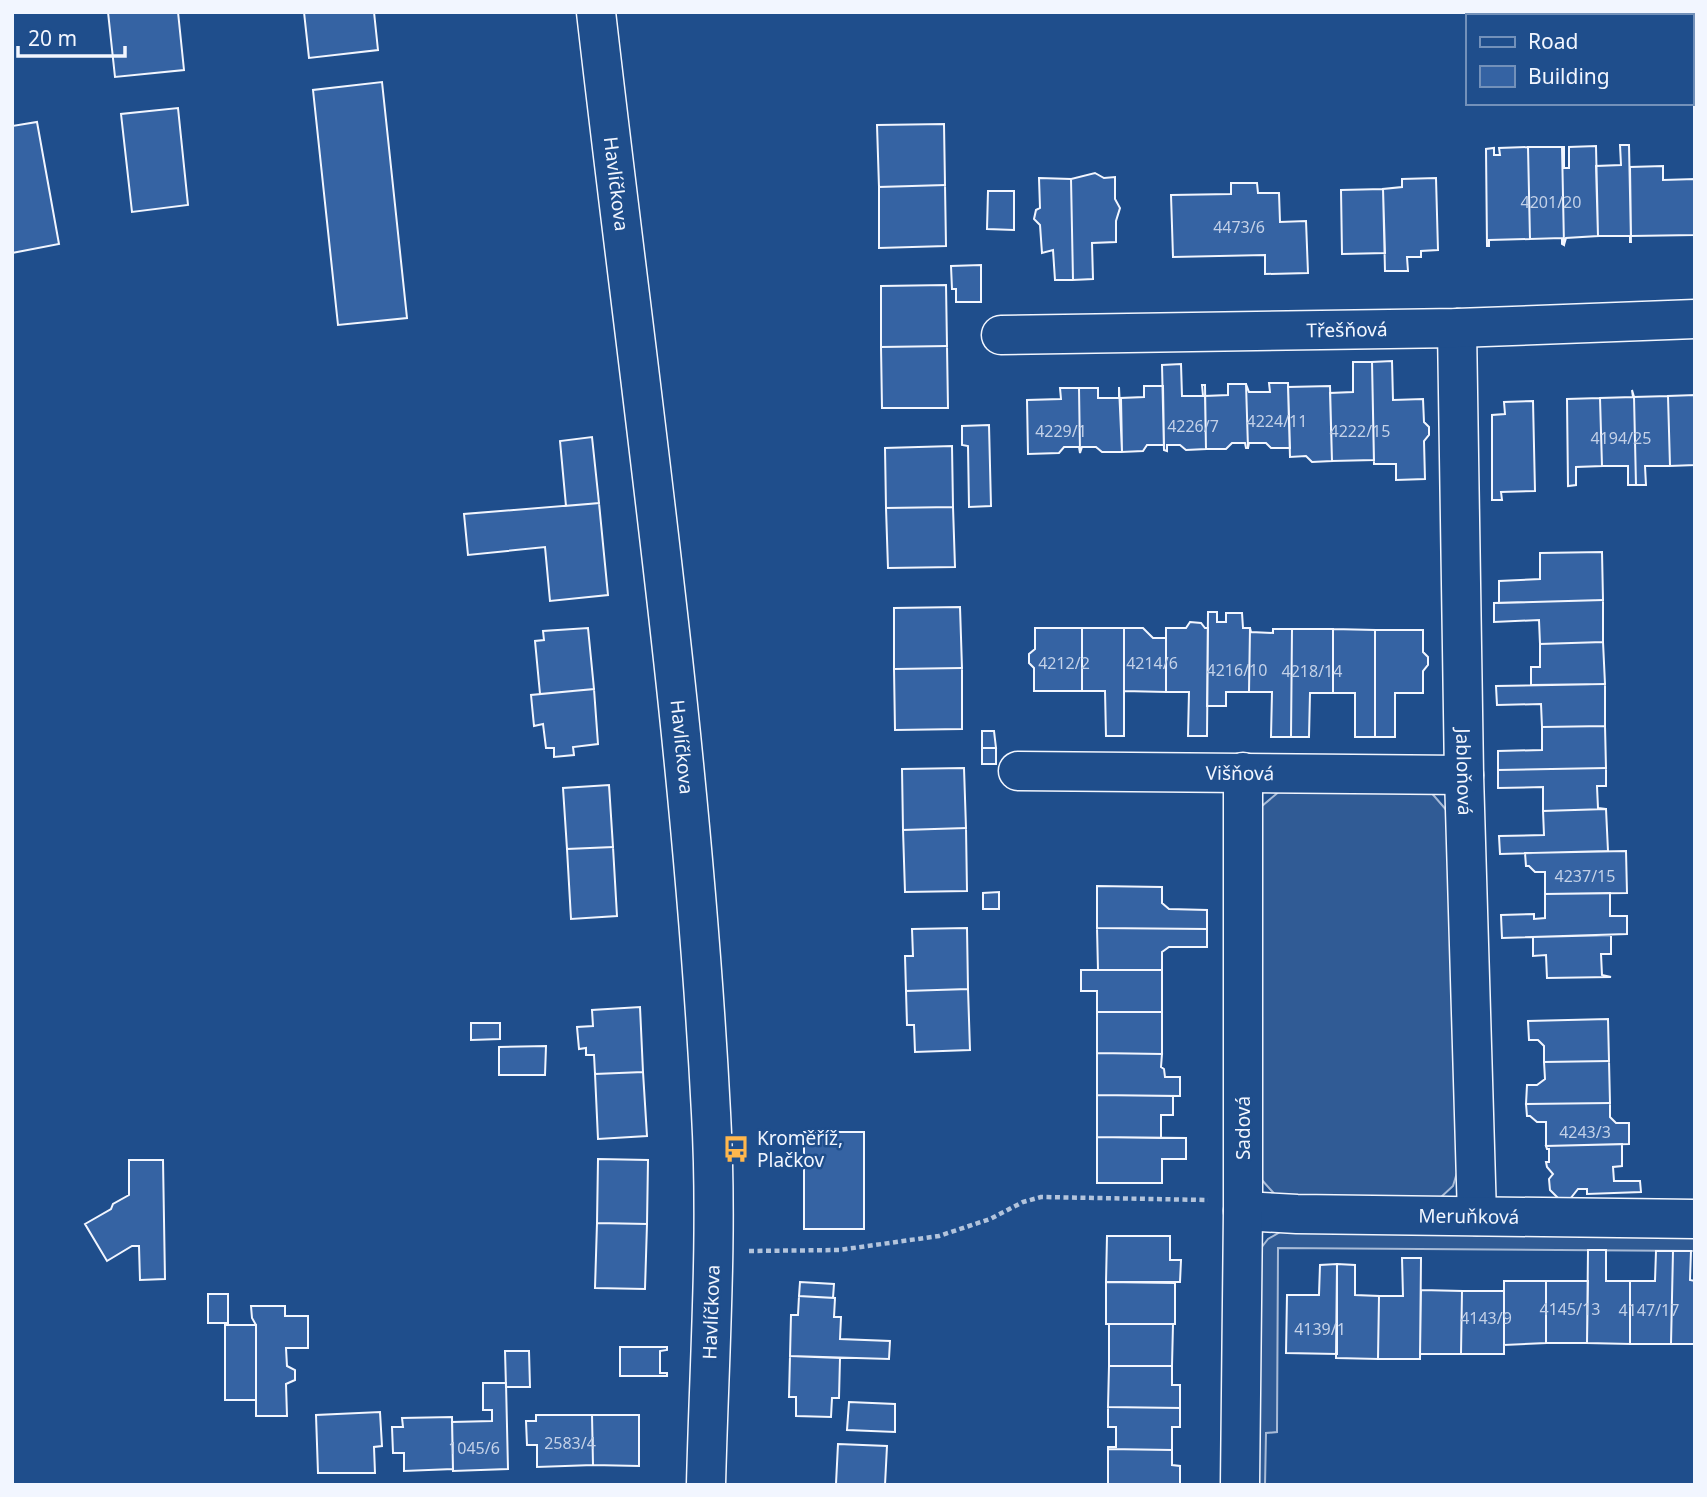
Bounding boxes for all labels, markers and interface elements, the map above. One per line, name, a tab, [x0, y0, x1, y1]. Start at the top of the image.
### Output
scale bar	[18, 14, 124, 58]
legend	[1466, 14, 1693, 105]
text: 20 m	[28, 24, 77, 52]
text: Road	[1528, 27, 1578, 55]
text: Building	[1528, 62, 1610, 90]
street label: Havlíčkova	[598, 135, 635, 233]
house number: 4201/20	[1521, 191, 1581, 213]
house number: 4473/6	[1213, 216, 1265, 238]
street label: Třešňová	[1306, 316, 1388, 343]
house number: 4224/11	[1247, 410, 1307, 432]
house number: 4226/7	[1167, 415, 1219, 437]
house number: 4229/1	[1035, 420, 1087, 442]
house number: 4222/15	[1330, 420, 1390, 442]
house number: 4194/25	[1591, 427, 1651, 449]
house number: 4212/2	[1038, 652, 1090, 674]
house number: 4214/6	[1126, 652, 1178, 674]
house number: 4216/10	[1207, 659, 1267, 681]
house number: 4218/14	[1282, 660, 1342, 682]
street label: Havlíčkova	[664, 698, 700, 795]
street label: Jabloňová	[1450, 726, 1478, 816]
street label: Višňová	[1206, 760, 1274, 786]
house number: 4237/15	[1555, 865, 1615, 887]
street label: Sadová	[1230, 1096, 1256, 1160]
house number: 4243/3	[1559, 1121, 1611, 1143]
place label: Kroměříž, Plačkov	[757, 1125, 843, 1173]
bus stop icon: Kroměříž, Plačkov	[721, 1134, 751, 1164]
street label: Meruňková	[1418, 1203, 1520, 1230]
street label: Havlíčkova	[696, 1264, 726, 1360]
house number: 4145/13	[1540, 1298, 1600, 1320]
house number: 4147/17	[1619, 1299, 1679, 1321]
house number: 4143/9	[1460, 1307, 1512, 1329]
house number: 4139/1	[1294, 1318, 1346, 1340]
house number: 2583/4	[544, 1432, 596, 1454]
house number: 1045/6	[448, 1437, 500, 1459]

